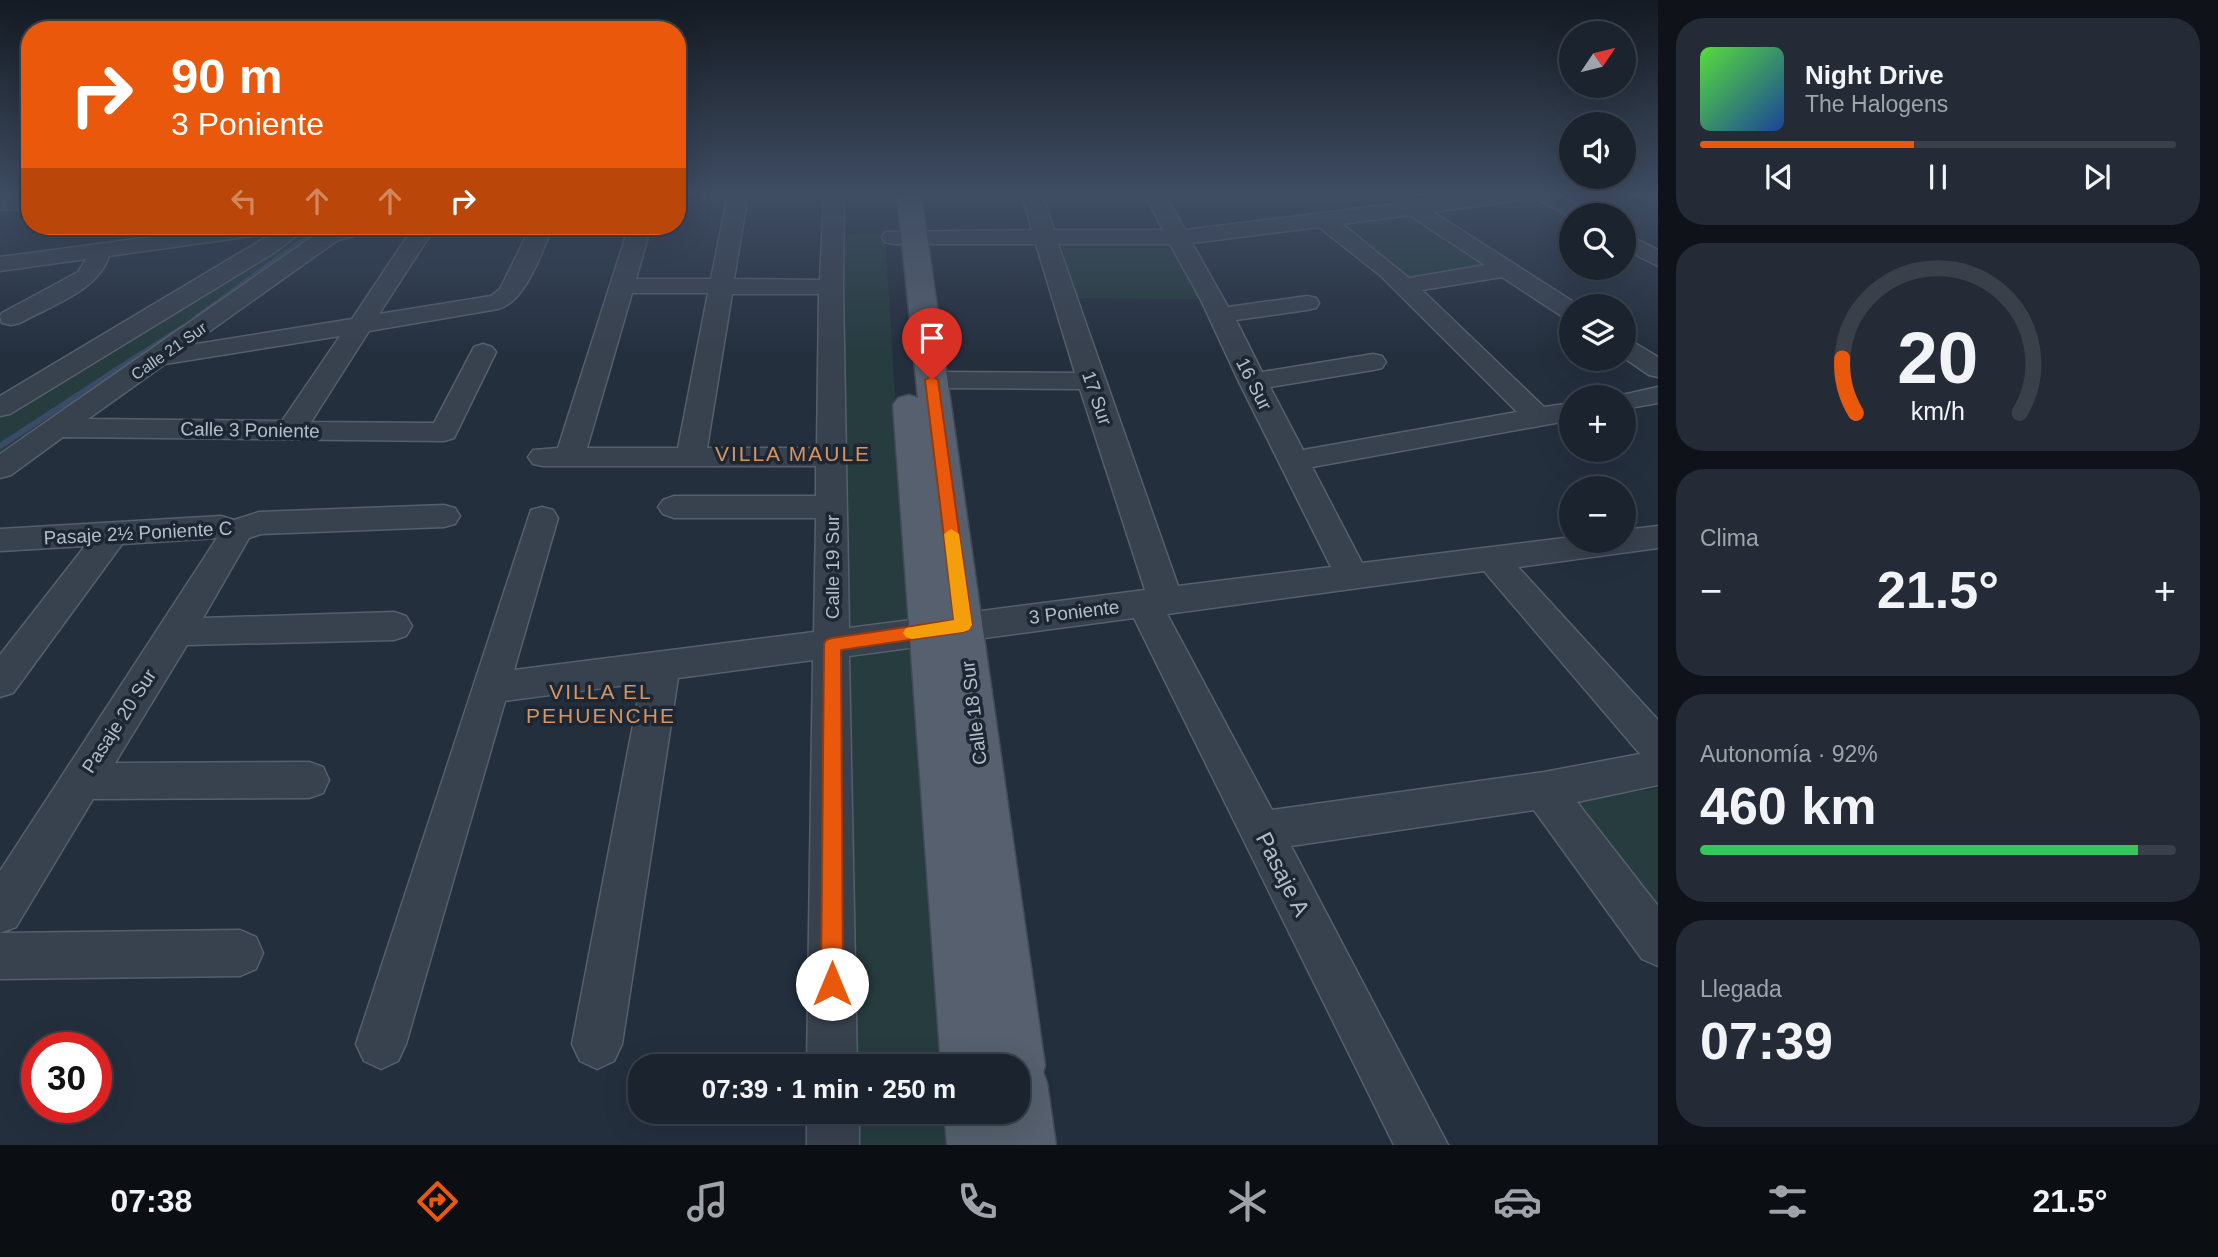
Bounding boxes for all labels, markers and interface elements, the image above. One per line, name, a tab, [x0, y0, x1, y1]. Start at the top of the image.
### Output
north arrow	[1559, 21, 1636, 98]
map controls	[1559, 21, 1636, 553]
icon: right	[56, 49, 147, 140]
text: 90 m	[171, 49, 283, 103]
text: Night Drive	[1805, 60, 1944, 90]
text: The Halogens	[1805, 91, 1948, 117]
text: 3 Poniente	[171, 106, 324, 142]
button: sound	[1559, 112, 1636, 189]
icon: previous	[1760, 158, 1798, 196]
icon: pause	[1919, 158, 1957, 196]
icon: next	[2078, 158, 2116, 196]
icon: left	[225, 182, 263, 220]
icon: ahead	[298, 182, 336, 220]
icon: ahead	[371, 182, 409, 220]
icon: right	[444, 182, 482, 220]
button: search	[1559, 203, 1636, 280]
button: layers	[1559, 294, 1636, 371]
pin	[902, 308, 962, 380]
street label: Calle 21 Sur	[128, 318, 210, 383]
text: 20	[1898, 318, 1978, 399]
icon: arrive	[913, 319, 951, 357]
street label: 16 Sur	[1232, 354, 1276, 414]
street label: 17 Sur	[1078, 368, 1116, 429]
button: +	[1559, 385, 1636, 462]
text: km/h	[1911, 397, 1965, 425]
street label: Calle 3 Poniente	[180, 418, 320, 442]
district label: VILLA MAULE	[715, 442, 871, 465]
button: −	[1559, 476, 1636, 553]
street label: Calle 19 Sur	[822, 514, 843, 619]
street label: Pasaje 2½ Poniente C	[43, 518, 233, 548]
text: Clima	[1700, 525, 1759, 551]
text: 21.5°	[1877, 561, 1999, 619]
text: −	[1700, 570, 1722, 612]
text: +	[2154, 570, 2176, 612]
street label: 3 Poniente	[1028, 596, 1120, 628]
street label: Calle 18 Sur	[957, 659, 991, 766]
street label: Pasaje 20 Sur	[78, 665, 161, 777]
district label: VILLA EL PEHUENCHE	[526, 680, 676, 727]
text: Autonomía · 92%	[1700, 741, 1878, 767]
text: 460 km	[1700, 777, 1876, 835]
street label: Pasaje A	[1251, 828, 1315, 921]
position arrow	[795, 947, 869, 1021]
text: Llegada	[1700, 976, 1782, 1002]
text: 07:39	[1700, 1012, 1833, 1070]
speed limit sign: 30	[21, 1032, 112, 1123]
text: 07:39 · 1 min · 250 m	[702, 1074, 956, 1104]
icon: directions	[413, 1177, 462, 1226]
icon: music	[683, 1177, 732, 1226]
icon: phone	[953, 1177, 1002, 1226]
icon: climate	[1223, 1177, 1272, 1226]
icon: car	[1493, 1177, 1542, 1226]
icon: filters	[1763, 1177, 1812, 1226]
text: 07:38	[110, 1183, 192, 1219]
text: 21.5°	[2032, 1183, 2107, 1219]

